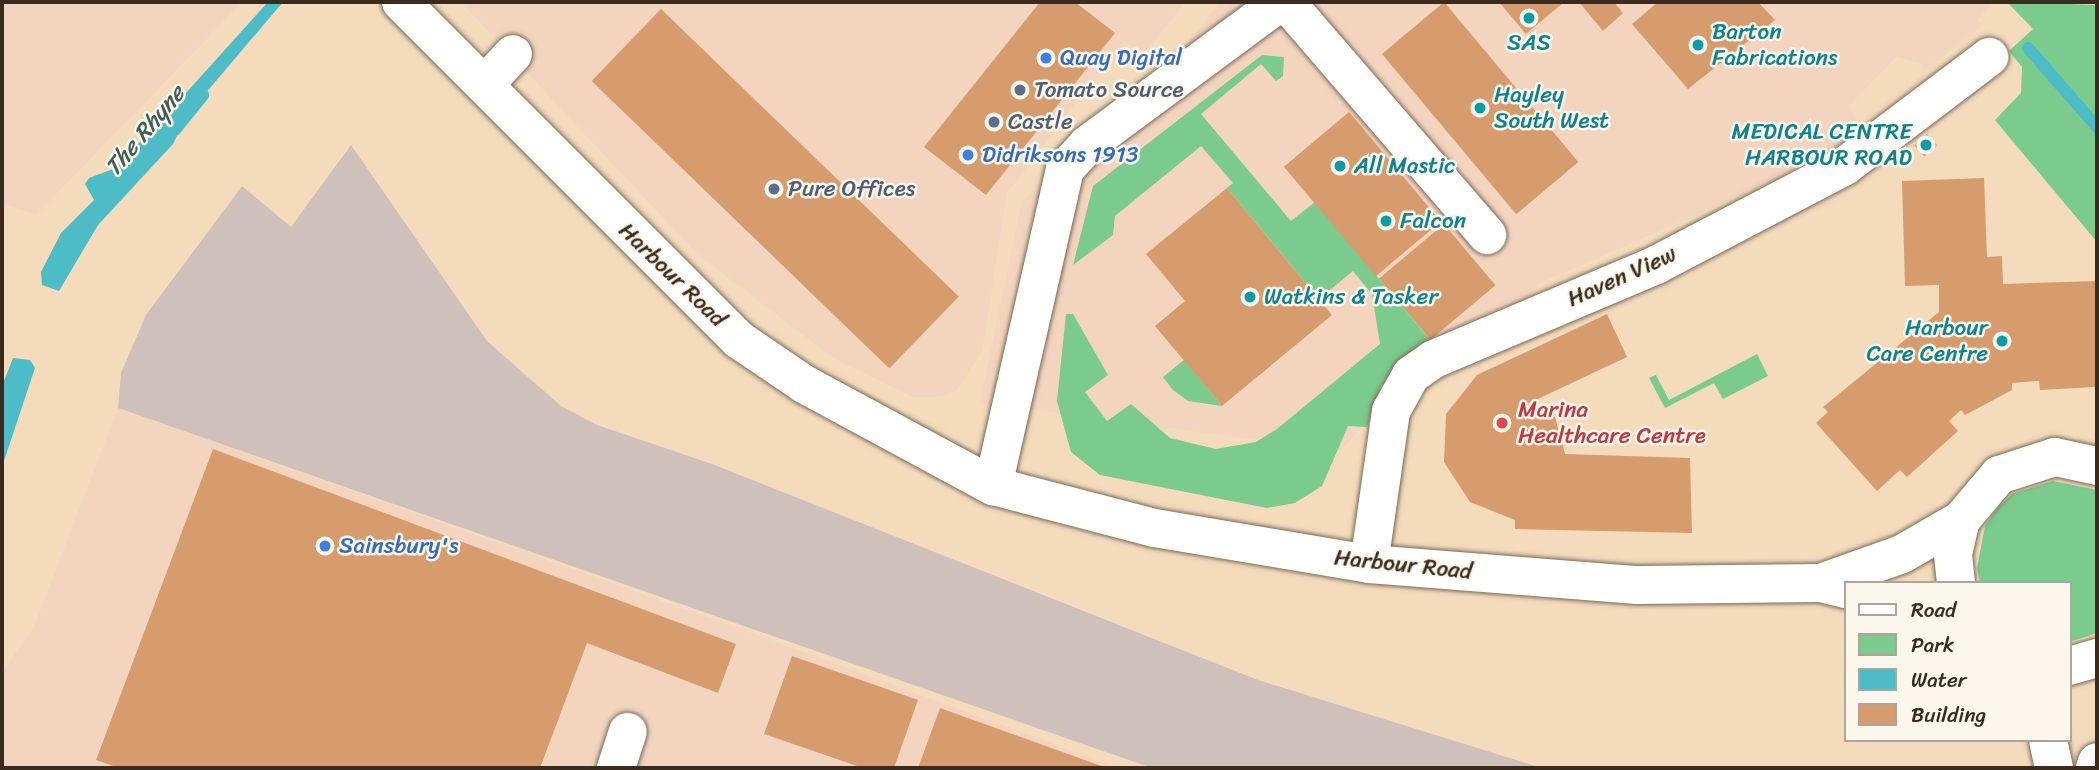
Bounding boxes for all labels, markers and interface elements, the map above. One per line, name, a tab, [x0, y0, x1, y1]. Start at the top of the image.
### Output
marker: SAS	[1521, 10, 1537, 26]
place label: Barton Fabrications	[1712, 18, 1837, 72]
place label: SAS	[1507, 29, 1551, 57]
marker: Barton Fabrications	[1690, 37, 1706, 53]
place label: Quay Digital	[1060, 44, 1183, 72]
marker: Quay Digital	[1038, 50, 1054, 66]
place label: Tomato Source	[1034, 76, 1183, 104]
water label: The Rhyne	[99, 80, 191, 182]
place label: Hayley South West	[1494, 81, 1611, 135]
marker: Tomato Source	[1012, 82, 1028, 98]
marker: Hayley South West	[1472, 100, 1488, 116]
place label: Castle	[1008, 108, 1073, 136]
marker: Castle	[986, 114, 1002, 130]
place label: MEDICAL CENTRE HARBOUR ROAD	[1733, 118, 1912, 172]
marker: MEDICAL CENTRE HARBOUR ROAD	[1918, 137, 1934, 153]
place label: Didriksons 1913	[982, 141, 1138, 169]
marker: Didriksons 1913	[960, 147, 976, 163]
place label: All Mastic	[1354, 152, 1457, 180]
marker: All Mastic	[1332, 158, 1348, 174]
place label: Pure Offices	[788, 175, 917, 203]
marker: Pure Offices	[766, 181, 782, 197]
place label: Falcon	[1400, 207, 1466, 235]
marker: Falcon	[1378, 213, 1394, 229]
street label: Harbour Road	[613, 217, 731, 333]
street label: Haven View	[1563, 241, 1681, 313]
place label: Watkins & Tasker	[1264, 283, 1438, 311]
marker: Watkins & Tasker	[1242, 289, 1258, 305]
place label: Harbour Care Centre	[1865, 314, 1988, 368]
marker: Harbour Care Centre	[1994, 333, 2010, 349]
place label: Marina Healthcare Centre	[1518, 396, 1706, 450]
marker: Marina Healthcare Centre	[1492, 413, 1512, 433]
place label: Sainsbury's	[339, 532, 458, 560]
marker: Sainsbury's	[317, 538, 333, 554]
street label: Harbour Road	[1333, 544, 1473, 586]
legend	[1843, 581, 2071, 742]
text: Road	[1911, 591, 1956, 629]
text: Park	[1911, 626, 1954, 664]
text: Water	[1911, 661, 1966, 699]
text: Building	[1911, 696, 1986, 734]

